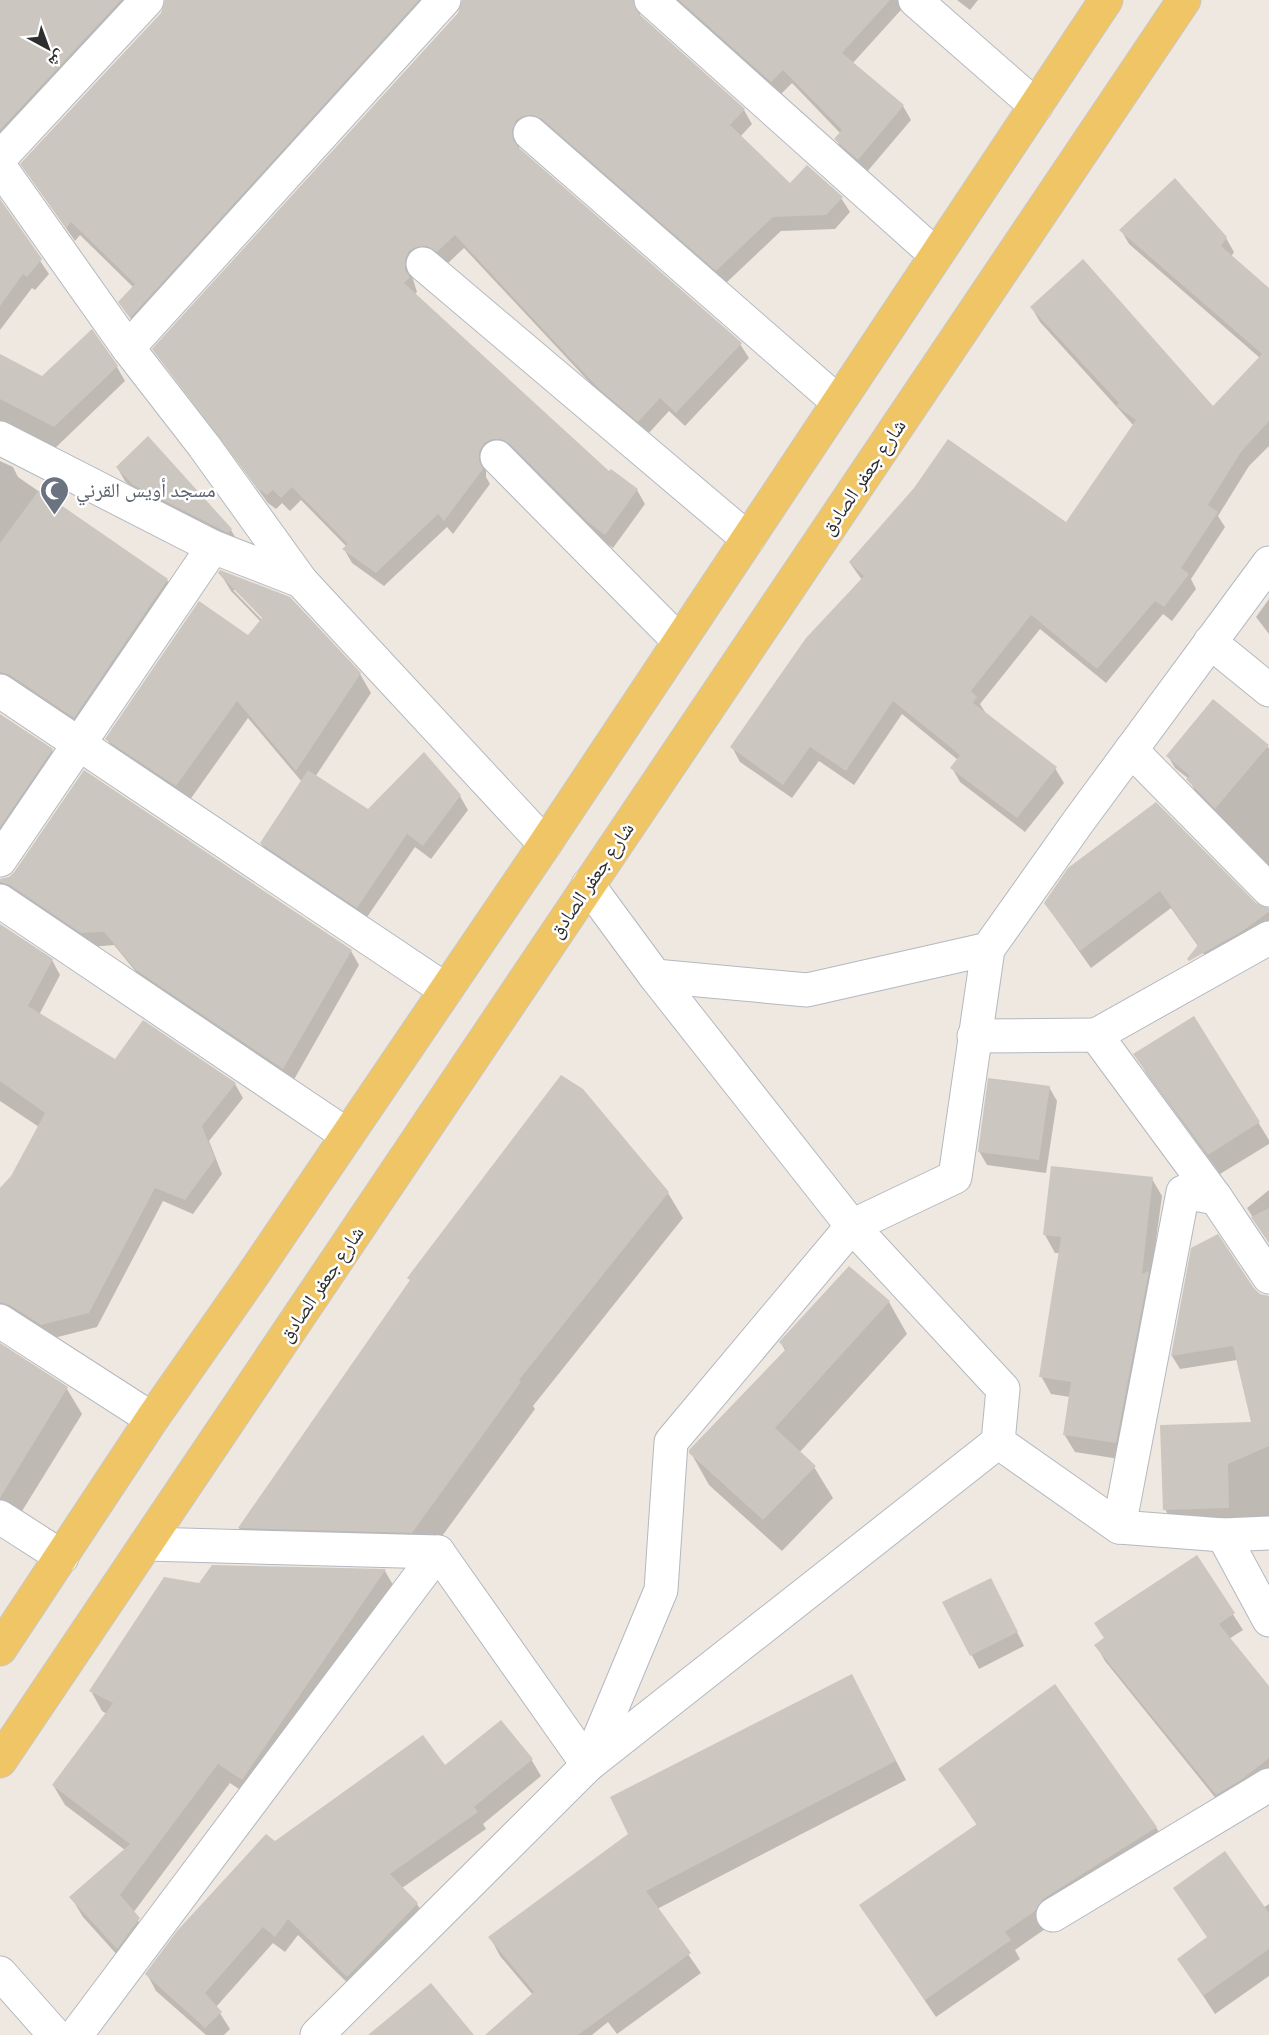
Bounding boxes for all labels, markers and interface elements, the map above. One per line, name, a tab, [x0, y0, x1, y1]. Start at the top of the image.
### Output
north arrow	[18, 18, 78, 78]
text: ش	[45, 46, 70, 72]
street label: شارع جعفر الصادق	[815, 414, 911, 540]
mosque icon: مسجد أويس القرني	[39, 474, 71, 516]
place label: مسجد أويس القرني	[76, 478, 216, 506]
street label: شارع جعفر الصادق	[543, 817, 639, 943]
street label: شارع جعفر الصادق	[273, 1221, 369, 1347]

